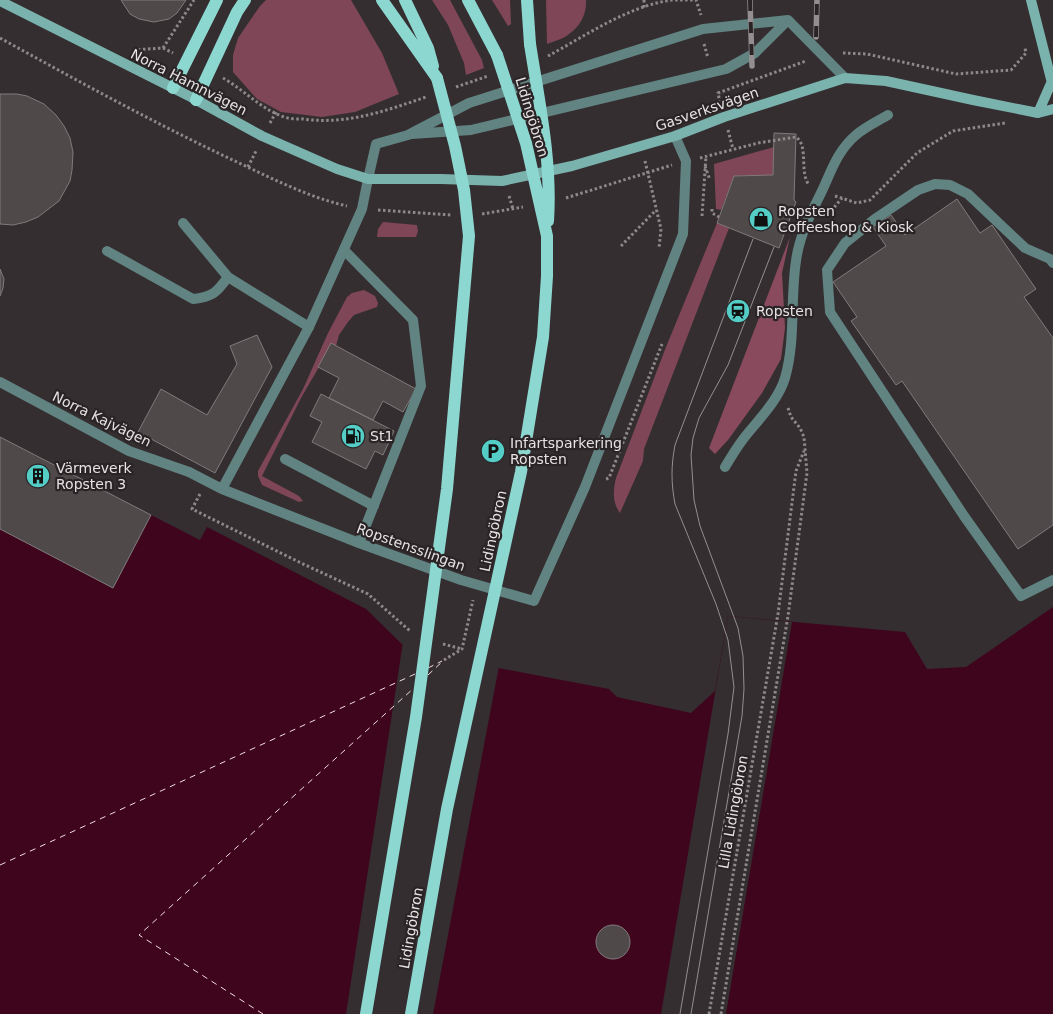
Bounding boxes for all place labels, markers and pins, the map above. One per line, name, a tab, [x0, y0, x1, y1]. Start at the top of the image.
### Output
place label: Ropsten Coffeeshop & Kiosk	[778, 203, 915, 235]
shop icon: Ropsten Coffeeshop & Kiosk	[748, 206, 774, 232]
station icon: Ropsten	[725, 298, 751, 324]
place label: Ropsten	[756, 303, 813, 319]
fuel station icon: St1	[340, 423, 366, 449]
place label: St1	[370, 428, 393, 444]
place label: Infartsparkering Ropsten	[510, 435, 622, 467]
parking icon: Infartsparkering Ropsten	[480, 438, 506, 464]
place label: Värmeverk Ropsten 3	[56, 460, 132, 492]
building icon: Värmeverk Ropsten 3	[25, 463, 51, 489]

